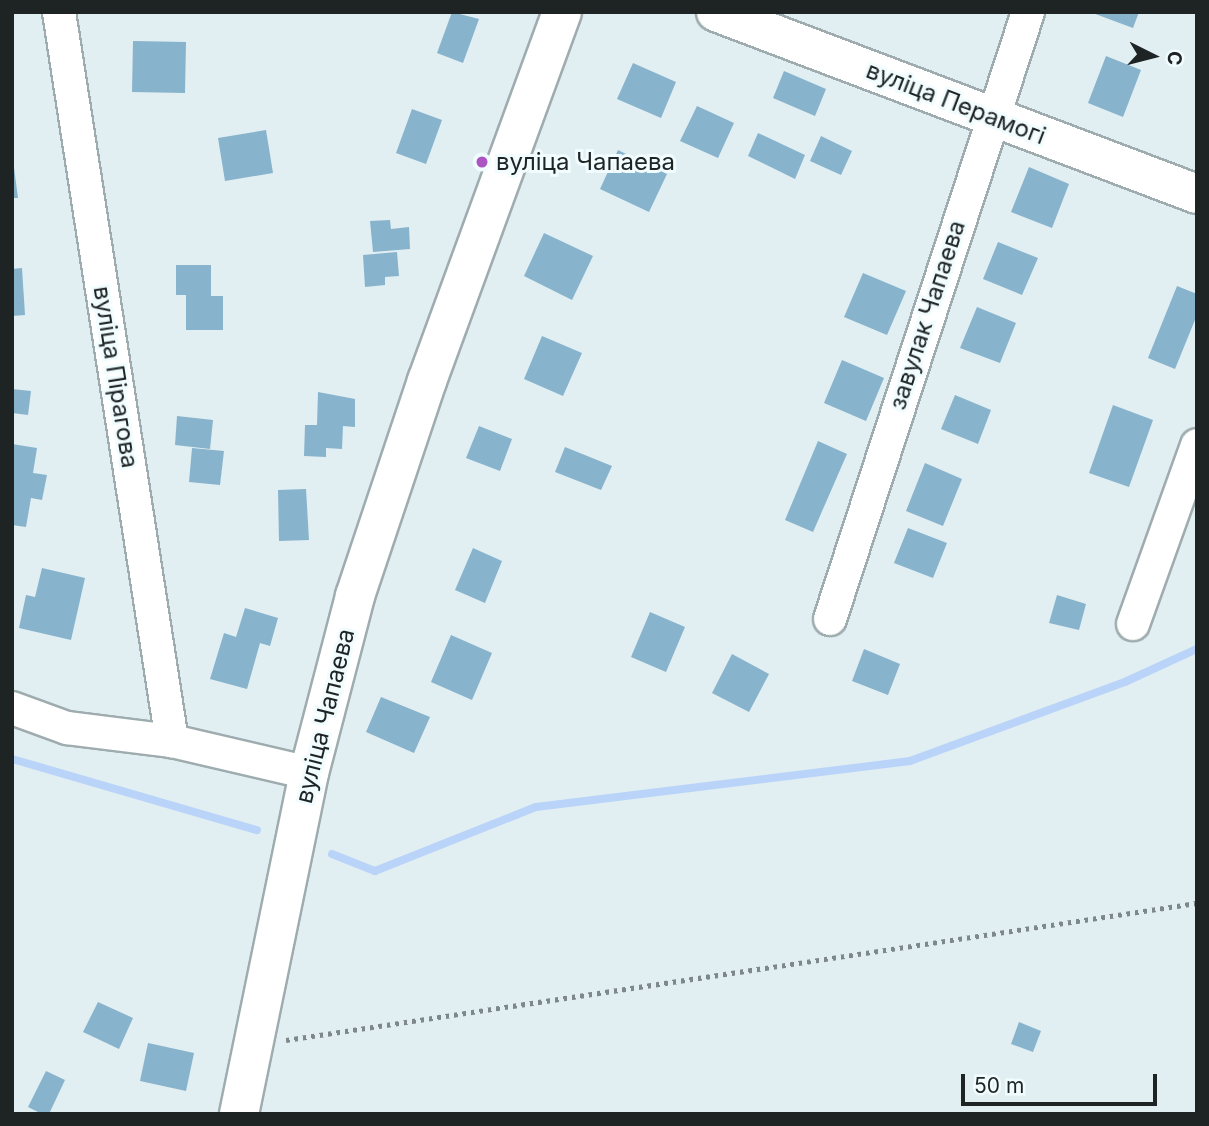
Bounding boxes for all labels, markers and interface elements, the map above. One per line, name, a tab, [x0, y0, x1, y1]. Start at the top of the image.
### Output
north arrow	[1118, 21, 1188, 91]
text: С	[1162, 50, 1187, 66]
street label: вуліца Перамогі	[862, 56, 1050, 150]
place label: вуліца Чапаева	[496, 148, 675, 176]
marker: вуліца Чапаева	[474, 154, 490, 170]
street label: завулак Чапаева	[883, 217, 971, 413]
street label: вуліца Пірагова	[87, 284, 145, 470]
street label: вуліца Чапаева	[289, 626, 361, 806]
scale bar	[964, 1060, 1160, 1104]
text: 50 m	[974, 1073, 1024, 1098]

